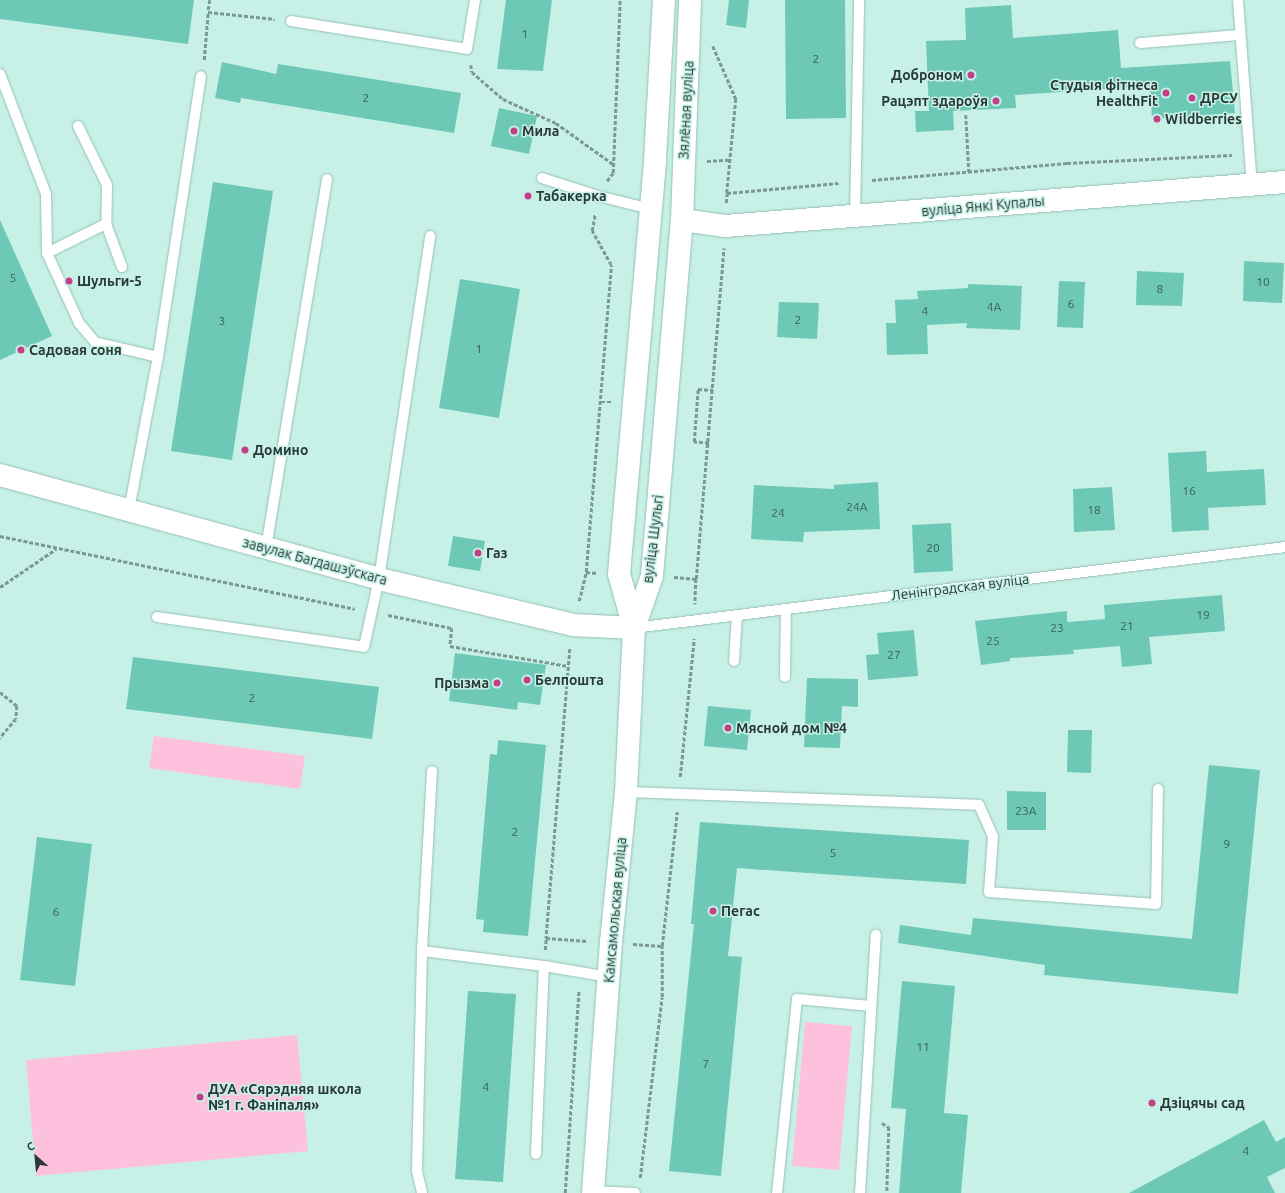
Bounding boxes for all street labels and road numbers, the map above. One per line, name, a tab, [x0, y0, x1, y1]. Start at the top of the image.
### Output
street label: Зялёная вуліца	[675, 60, 697, 160]
street label: вуліца Янкі Купалы	[921, 192, 1045, 220]
street label: вуліца Шульгі	[639, 494, 667, 584]
street label: завулак Багдашэўскага	[241, 534, 389, 588]
street label: Ленінградская вуліца	[890, 570, 1030, 604]
street label: Камсамольская вуліца	[600, 836, 630, 984]

